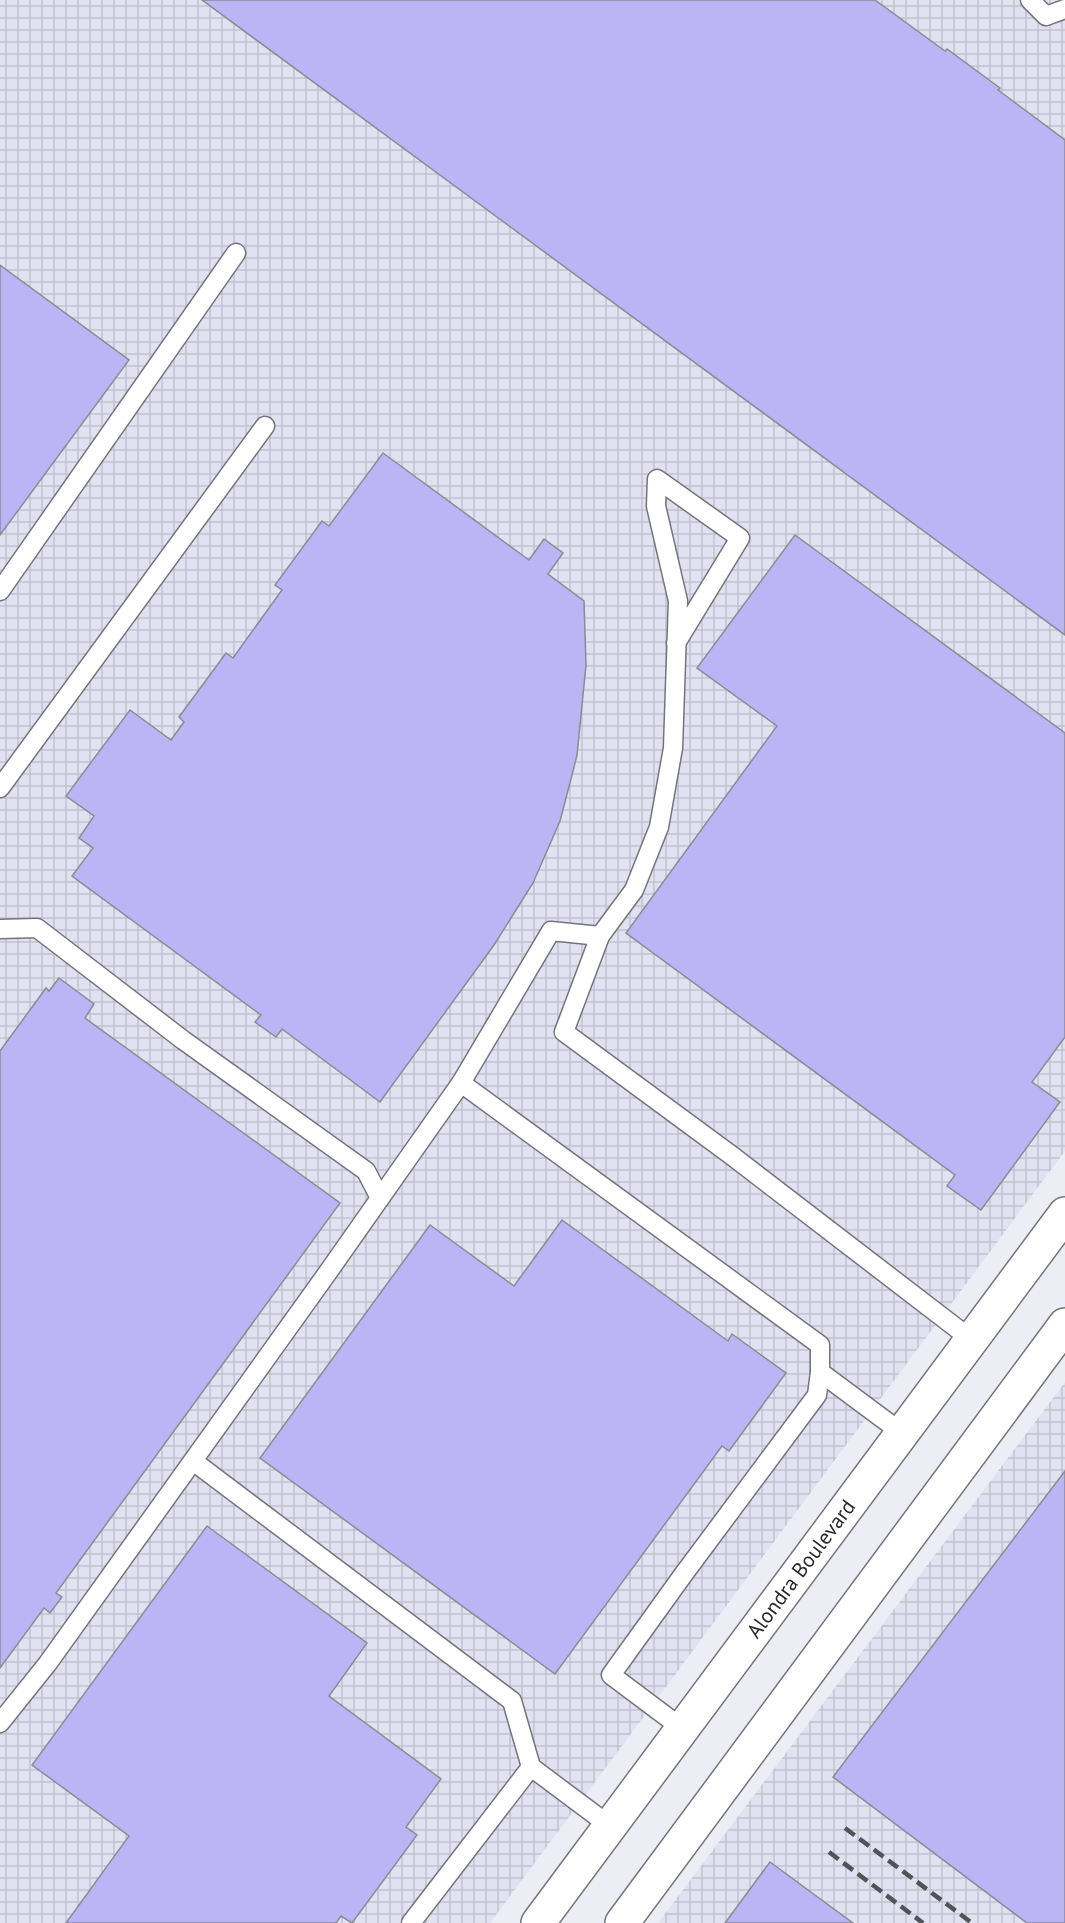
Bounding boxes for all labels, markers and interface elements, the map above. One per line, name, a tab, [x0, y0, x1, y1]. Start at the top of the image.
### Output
street label: Alondra Boulevard	[740, 1494, 861, 1643]

